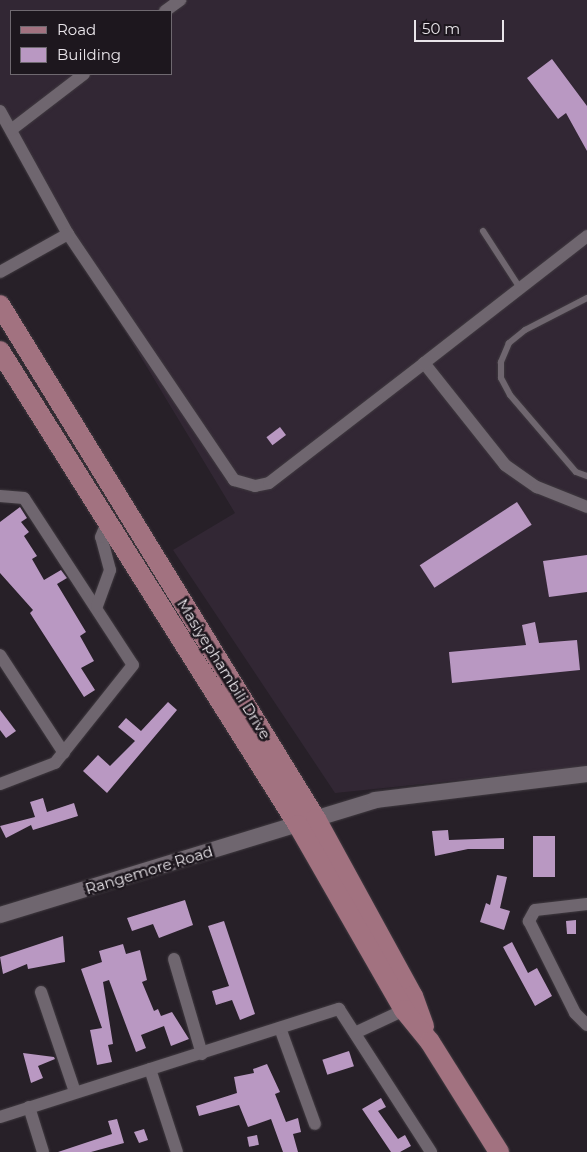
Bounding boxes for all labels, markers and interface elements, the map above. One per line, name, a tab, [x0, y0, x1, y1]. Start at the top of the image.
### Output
legend	[10, 10, 172, 75]
scale bar	[417, 10, 507, 42]
text: 50 m	[422, 19, 460, 38]
text: Road	[57, 20, 96, 39]
text: Building	[57, 45, 121, 64]
street label: Masiyephambili Drive	[173, 596, 275, 742]
street label: Rangemore Road	[83, 842, 215, 898]

